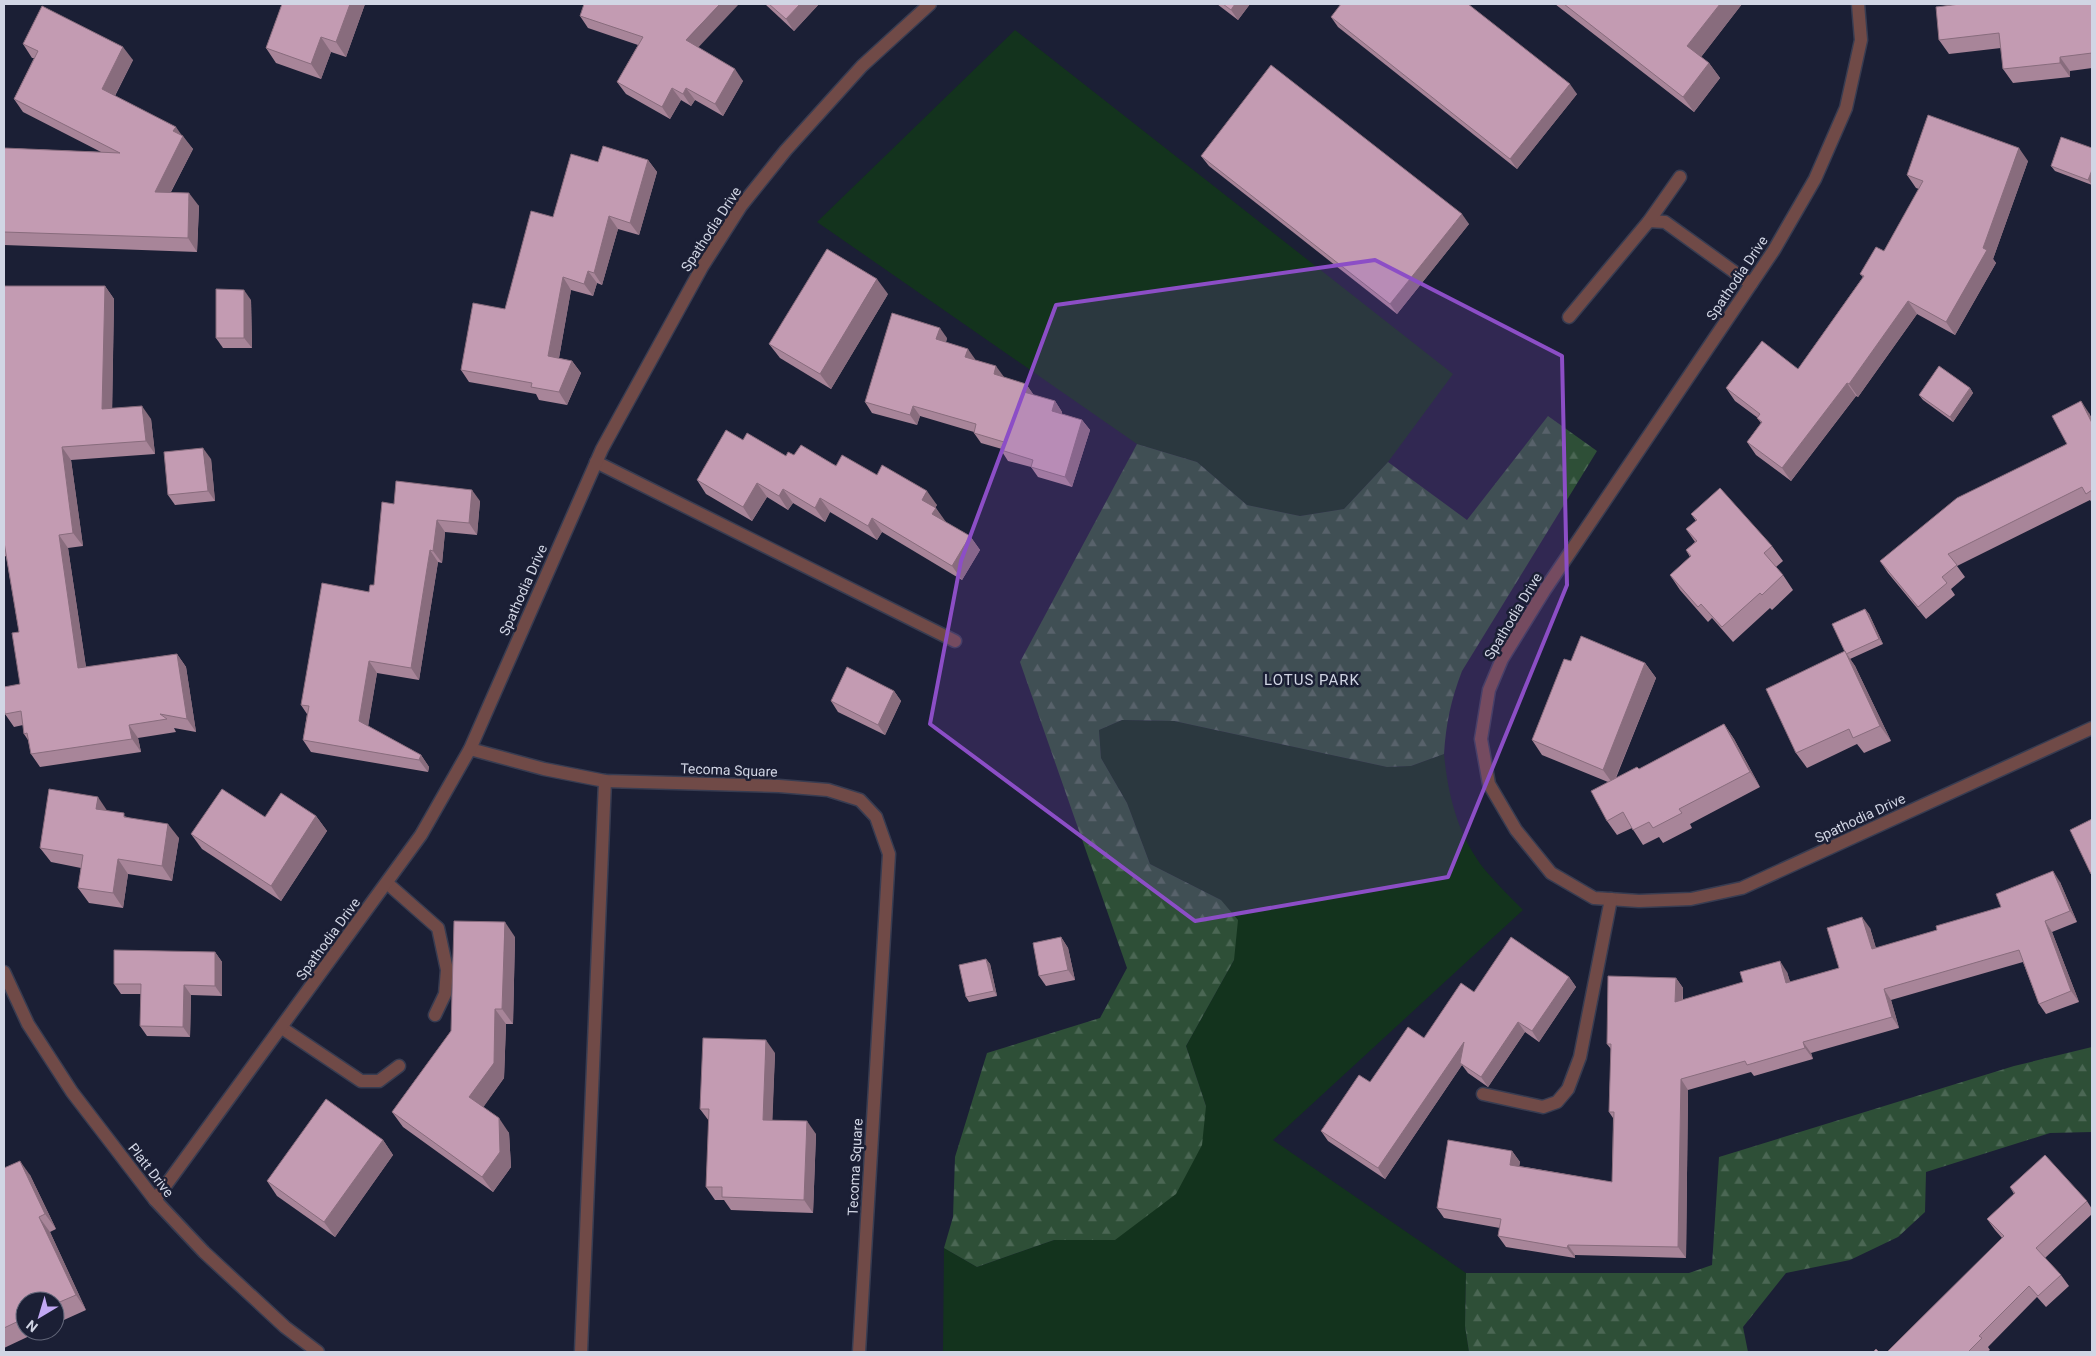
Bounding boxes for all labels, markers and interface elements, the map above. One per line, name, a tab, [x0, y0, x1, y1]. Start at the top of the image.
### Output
street label: Spathodia Drive	[678, 184, 744, 274]
street label: Spathodia Drive	[1703, 233, 1771, 323]
street label: Spathodia Drive	[496, 542, 550, 638]
street label: Spathodia Drive	[1481, 570, 1545, 662]
district label: LOTUS PARK	[1264, 671, 1360, 689]
street label: Tecoma Square	[680, 760, 778, 780]
street label: Spathodia Drive	[1812, 790, 1908, 846]
street label: Spathodia Drive	[293, 895, 363, 983]
street label: Tecoma Square	[844, 1118, 866, 1216]
street label: Platt Drive	[125, 1140, 177, 1200]
north arrow	[15, 1291, 65, 1341]
text: N	[23, 1317, 41, 1336]

